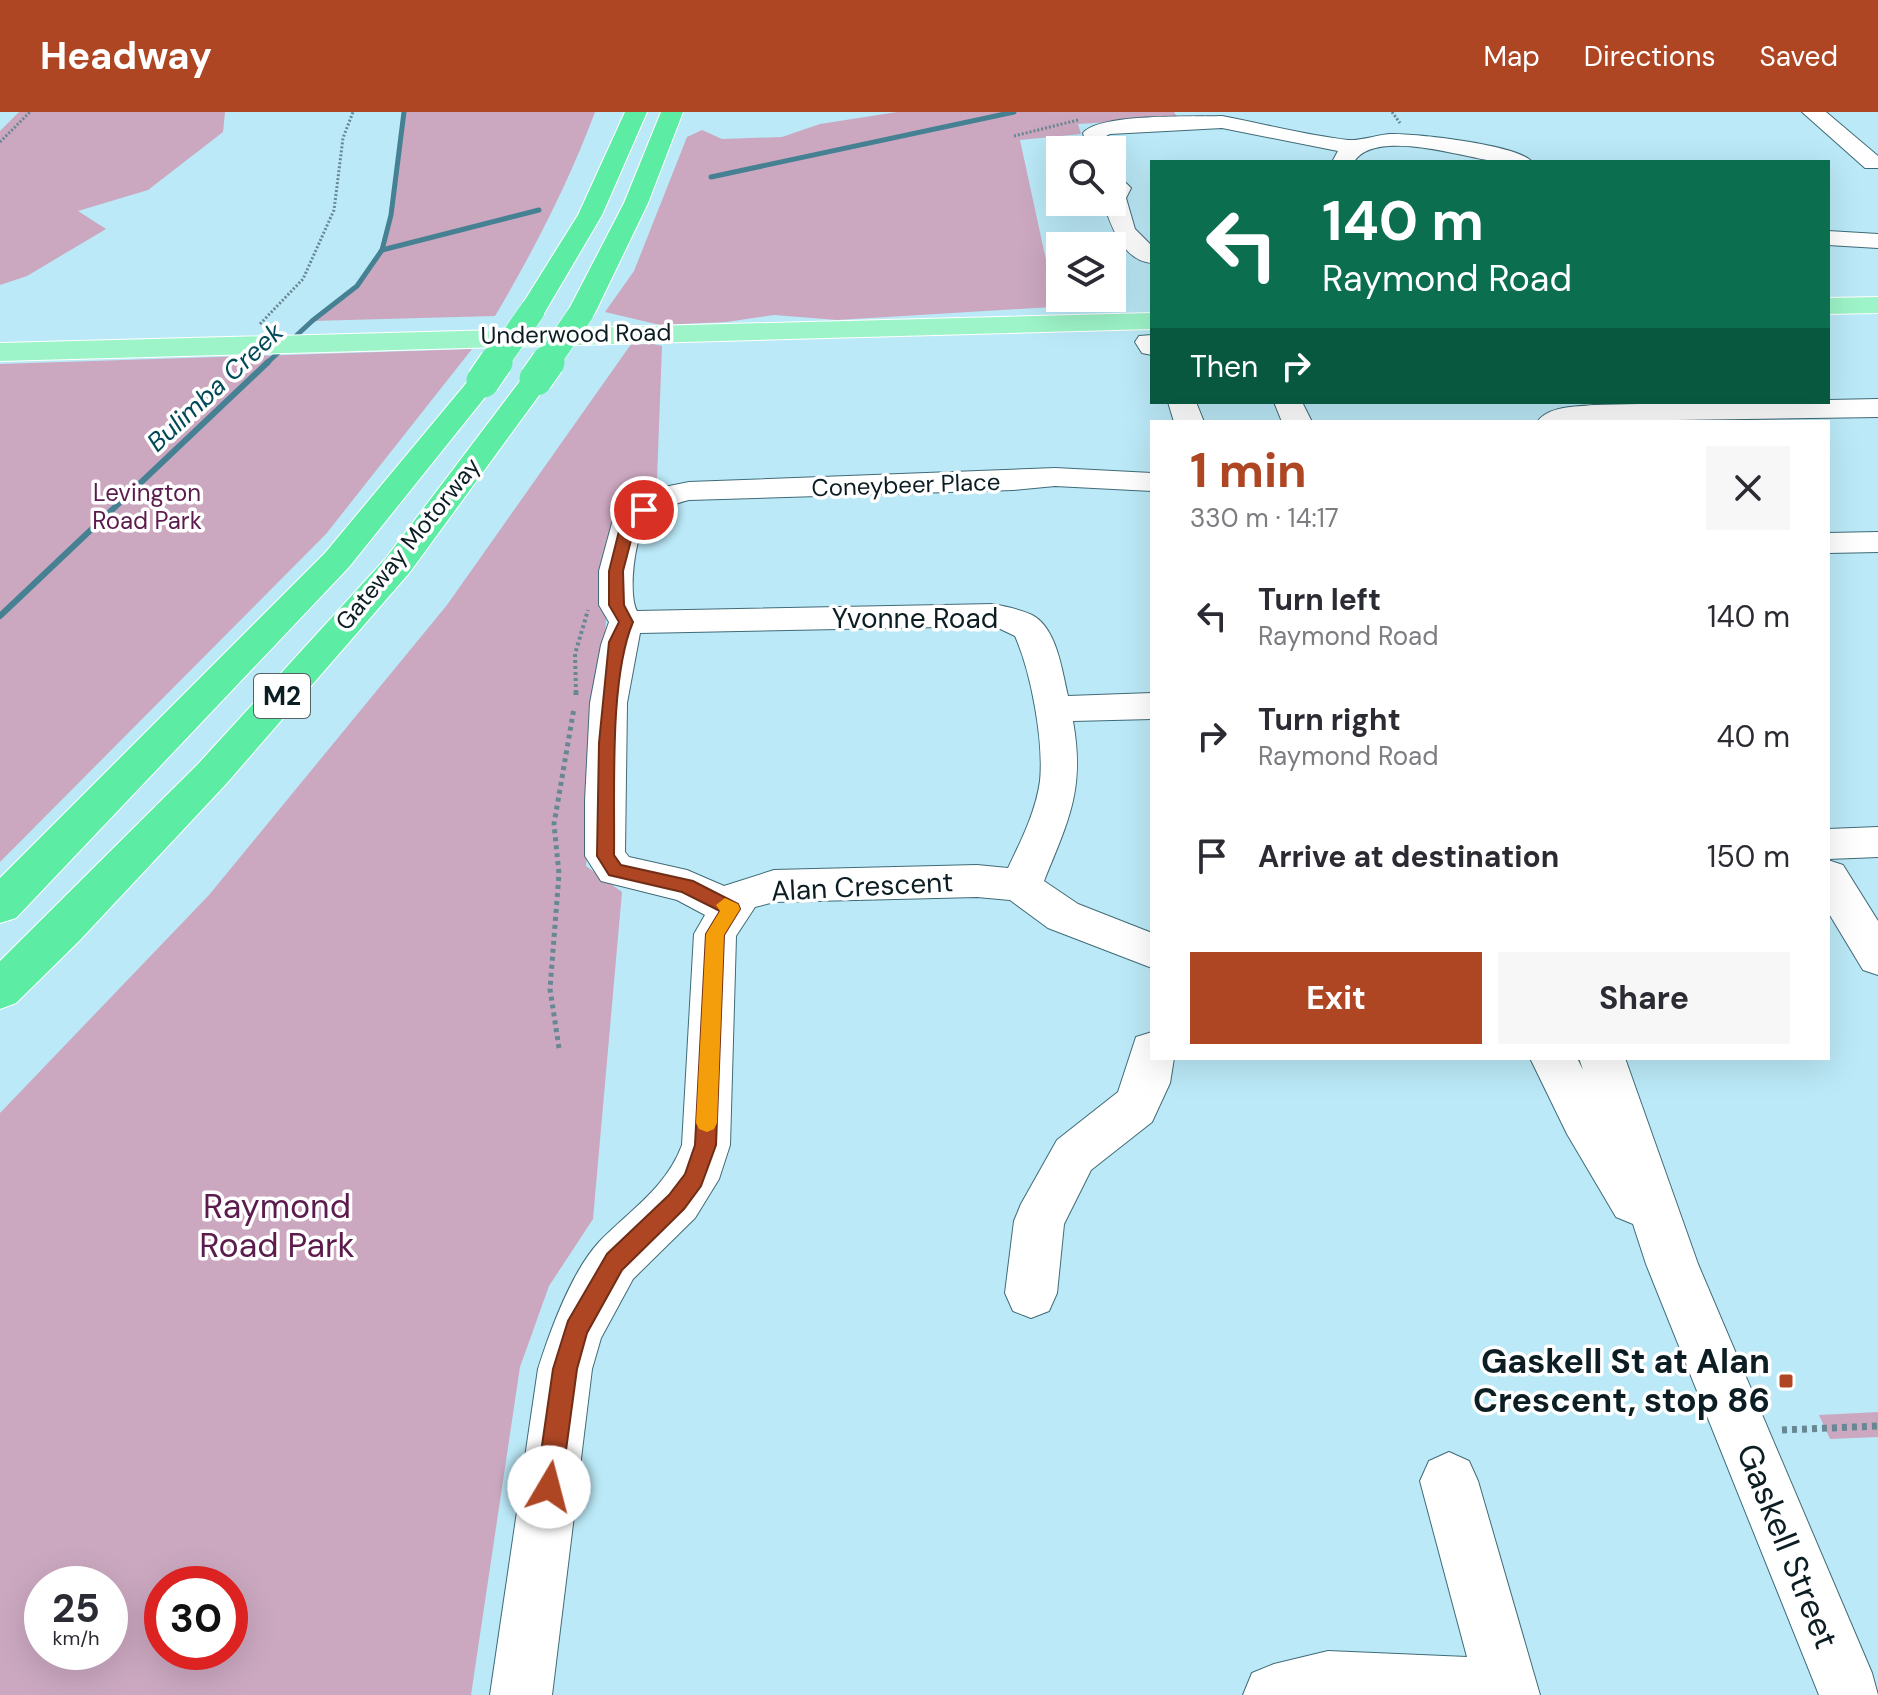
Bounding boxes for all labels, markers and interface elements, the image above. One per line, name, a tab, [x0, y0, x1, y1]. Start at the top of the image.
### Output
text: Headway	[40, 31, 212, 81]
text: Map	[1483, 38, 1540, 75]
text: Directions	[1584, 38, 1716, 75]
text: Saved	[1760, 38, 1838, 75]
map controls	[1046, 136, 1126, 312]
button: search	[1046, 136, 1126, 216]
text: 140 m	[1322, 184, 1484, 257]
icon: left	[1190, 192, 1294, 296]
button: layers	[1046, 232, 1126, 312]
text: Raymond Road	[1322, 255, 1572, 302]
water label: Bulimba Creek	[140, 315, 291, 459]
street label: Underwood Road	[480, 316, 672, 351]
icon: right	[1274, 344, 1318, 388]
text: Then	[1190, 347, 1258, 386]
text: 1 min	[1190, 439, 1307, 502]
button: close	[1706, 446, 1790, 530]
street label: Gateway Motorway	[328, 451, 487, 636]
street label: Coneybeer Place	[811, 466, 1001, 503]
pin	[610, 476, 678, 544]
park label: Levington Road Park	[92, 477, 202, 536]
icon: arrive	[622, 488, 666, 532]
text: 330 m · 14:17	[1190, 501, 1339, 535]
text: Turn left	[1258, 580, 1381, 619]
icon: left	[1190, 594, 1234, 638]
text: 140 m	[1707, 597, 1790, 636]
street label: Yvonne Road	[832, 600, 998, 637]
text: Raymond Road	[1258, 619, 1439, 653]
road number: M2	[254, 674, 310, 718]
text: Turn right	[1258, 700, 1401, 739]
icon: right	[1190, 714, 1234, 758]
text: 40 m	[1717, 717, 1790, 756]
text: Raymond Road	[1258, 739, 1439, 773]
icon: arrive	[1190, 834, 1234, 878]
text: Arrive at destination	[1258, 837, 1559, 876]
text: 150 m	[1707, 837, 1790, 876]
street label: Alan Crescent	[770, 863, 954, 910]
button: Exit	[1190, 952, 1482, 1044]
button: Share	[1498, 952, 1790, 1044]
park label: Raymond Road Park	[199, 1184, 355, 1268]
place label: Gaskell St at Alan Crescent, stop 86	[1473, 1339, 1770, 1423]
marker: Gaskell St at Alan Crescent, stop 86	[1777, 1372, 1795, 1390]
street label: Gaskell Street	[1726, 1437, 1849, 1655]
position arrow	[507, 1445, 591, 1529]
speed limit sign: 30	[144, 1566, 248, 1670]
text: 25	[52, 1582, 100, 1634]
text: km/h	[52, 1625, 100, 1651]

